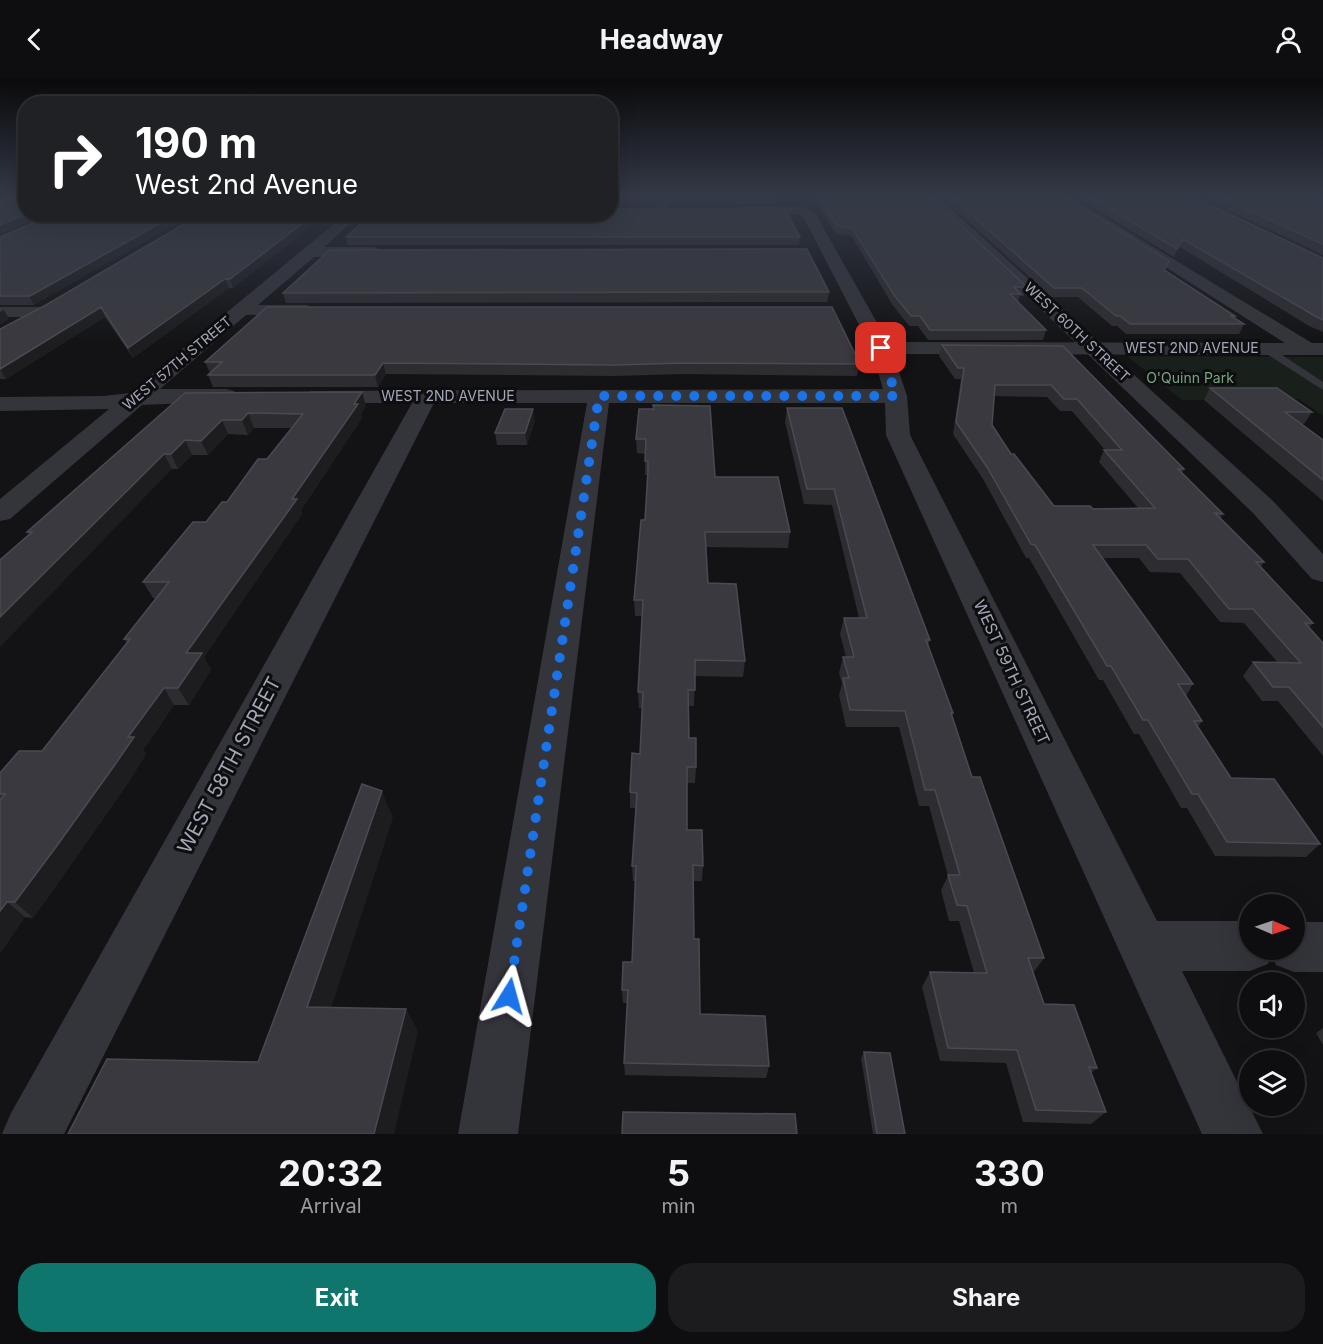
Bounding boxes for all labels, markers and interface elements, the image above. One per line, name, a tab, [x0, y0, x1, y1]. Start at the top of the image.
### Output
icon: back	[18, 23, 51, 56]
text: Headway	[600, 23, 723, 56]
icon: person	[1272, 23, 1305, 56]
text: 190 m	[135, 117, 257, 168]
icon: right	[36, 120, 114, 198]
text: West 2nd Avenue	[135, 168, 358, 201]
street label: WEST 60TH STREET	[1021, 278, 1134, 385]
street label: WEST 57TH STREET	[119, 312, 235, 413]
pin	[855, 322, 906, 373]
icon: arrive	[864, 331, 897, 364]
street label: WEST 2ND AVENUE	[1125, 339, 1259, 356]
park label: O'Quinn Park	[1146, 369, 1234, 386]
street label: WEST 2ND AVENUE	[381, 387, 515, 404]
street label: WEST 59TH STREET	[970, 596, 1054, 748]
street label: WEST 58TH STREET	[172, 673, 286, 857]
north arrow	[1239, 894, 1305, 960]
map controls	[1239, 894, 1305, 1116]
position arrow	[477, 964, 541, 1028]
button: sound	[1239, 972, 1305, 1038]
button: layers	[1239, 1050, 1305, 1116]
text: 20:32	[278, 1151, 383, 1195]
text: 5	[667, 1151, 690, 1195]
text: 330	[974, 1151, 1045, 1195]
text: Arrival	[300, 1194, 362, 1218]
text: min	[661, 1194, 696, 1218]
text: m	[1001, 1194, 1018, 1218]
button: Exit	[18, 1263, 656, 1332]
button: Share	[668, 1263, 1305, 1332]

